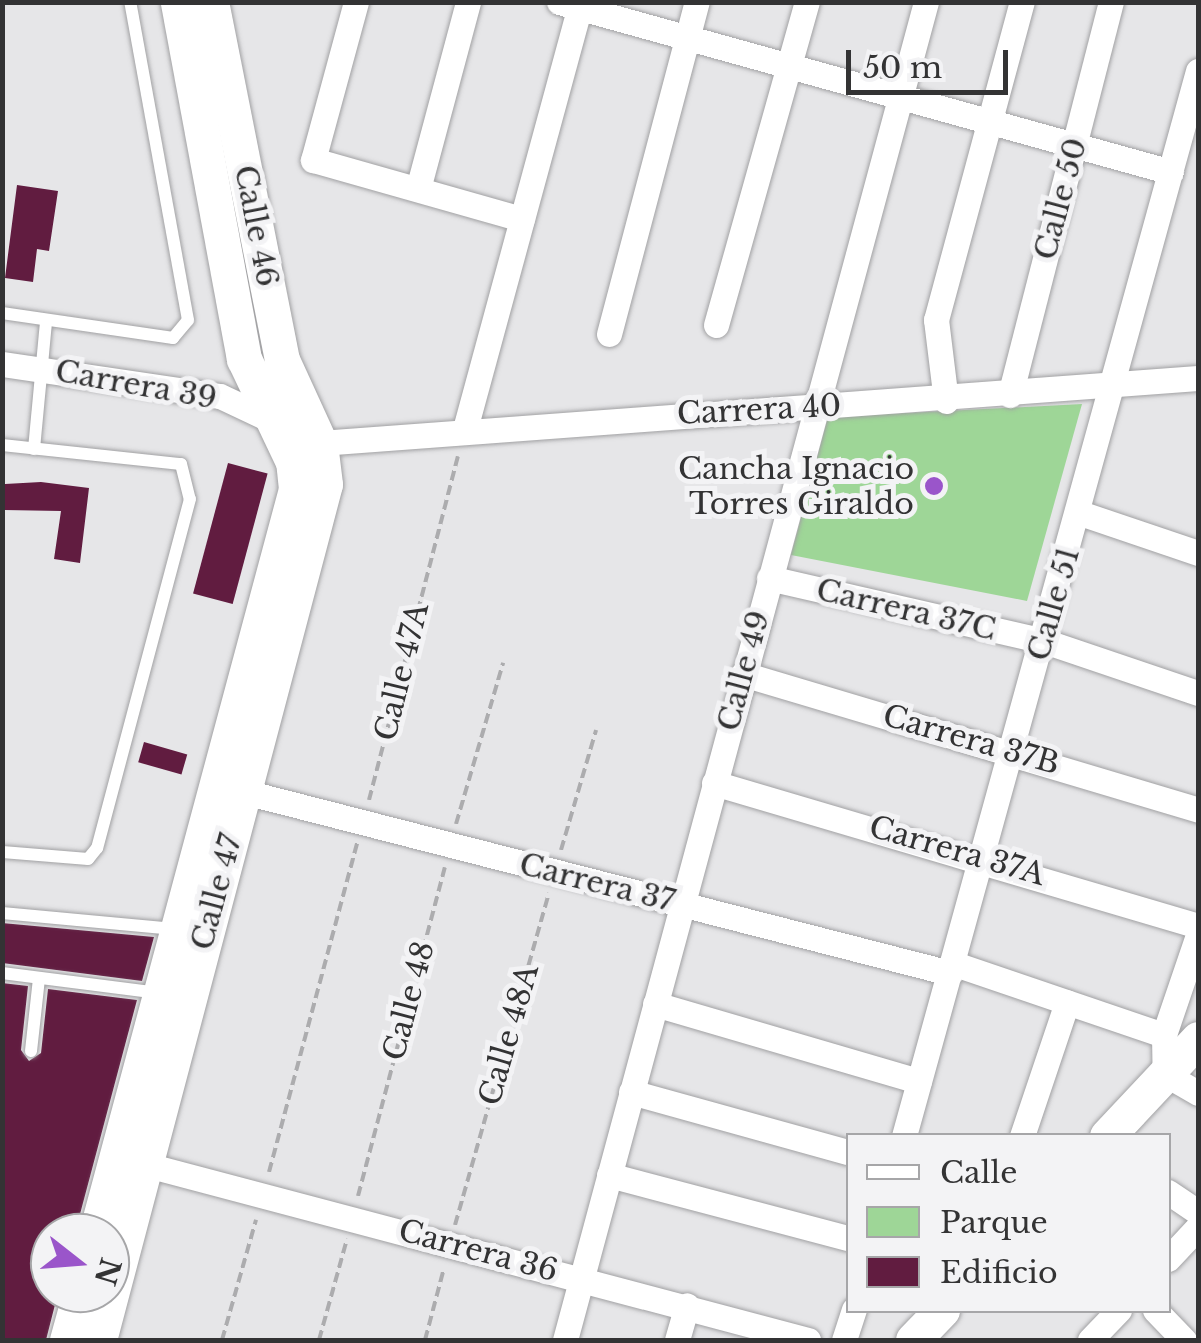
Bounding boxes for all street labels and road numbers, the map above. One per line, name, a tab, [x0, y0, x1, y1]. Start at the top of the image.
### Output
street label: Calle 50	[1028, 134, 1094, 264]
street label: Calle 46	[227, 162, 285, 290]
street label: Carrera 39	[52, 353, 220, 417]
street label: Carrera 40	[676, 388, 842, 432]
street label: Calle 51	[1021, 543, 1087, 665]
street label: Carrera 37C	[813, 572, 999, 648]
street label: Calle 47A	[368, 599, 436, 745]
street label: Calle 49	[711, 607, 777, 735]
street label: Carrera 37B	[878, 698, 1064, 782]
street label: Carrera 37A	[865, 809, 1049, 893]
street label: Calle 47	[184, 830, 250, 954]
street label: Carrera 37	[515, 846, 679, 920]
street label: Calle 48	[376, 938, 442, 1064]
street label: Calle 48A	[472, 960, 546, 1110]
street label: Carrera 36	[394, 1212, 562, 1290]

